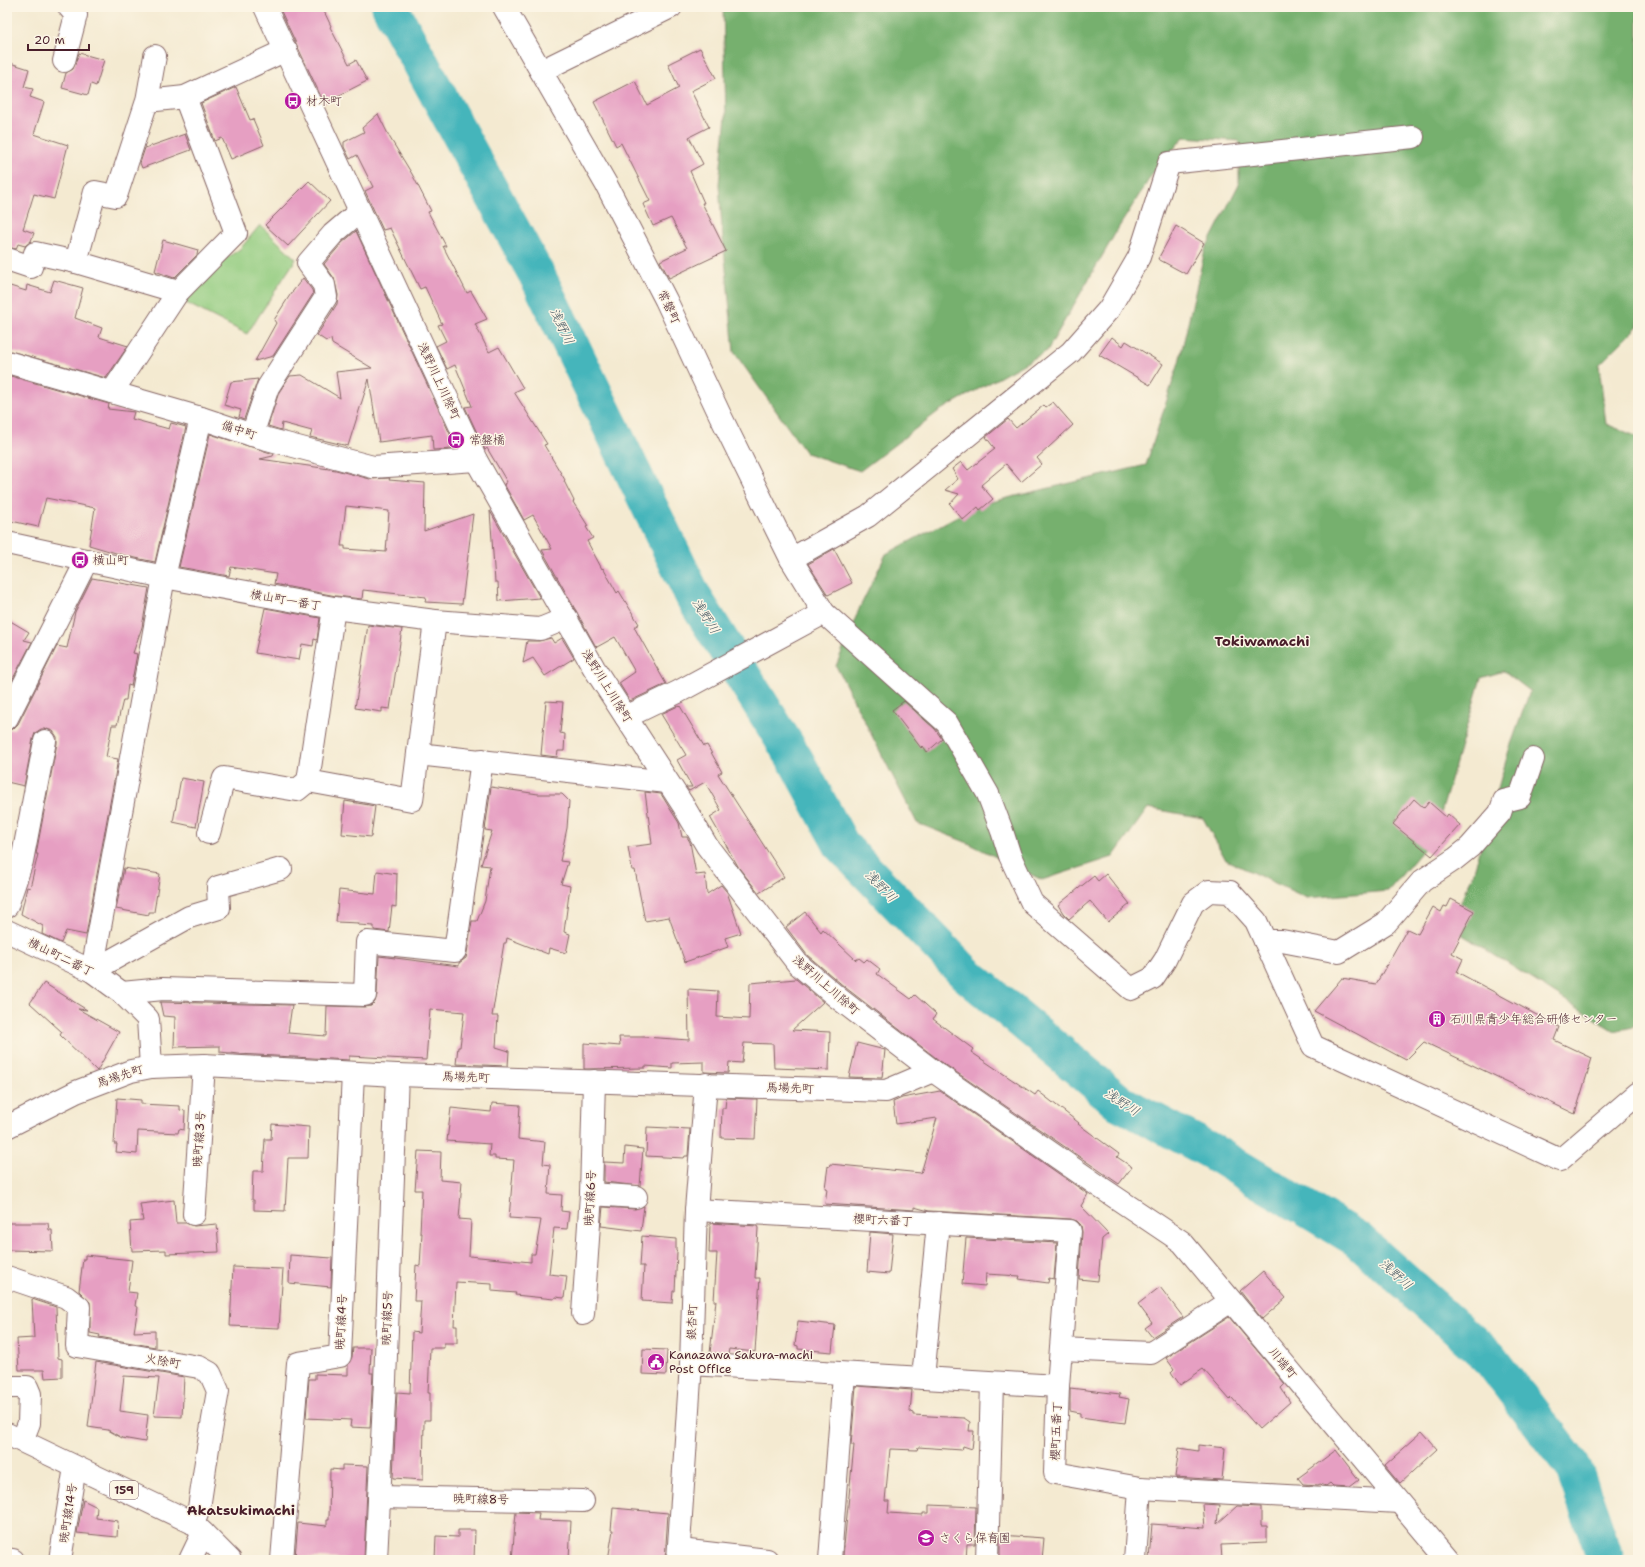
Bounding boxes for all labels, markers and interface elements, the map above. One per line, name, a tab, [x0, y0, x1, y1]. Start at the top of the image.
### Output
scale bar	[28, 26, 89, 52]
text: 20 m	[34, 32, 65, 48]
bus stop icon: 材木町	[283, 91, 303, 111]
place label: 材木町	[306, 93, 342, 109]
street label: 常磐町	[654, 287, 684, 327]
water label: 浅野川	[546, 305, 578, 347]
street label: 浅野川上川除町	[414, 340, 464, 422]
street label: 備中町	[219, 417, 259, 443]
bus stop icon: 常盤橋	[446, 430, 466, 450]
place label: 常盤橋	[469, 432, 505, 448]
bus stop icon: 横山町	[70, 550, 90, 570]
place label: 横山町	[93, 552, 129, 568]
street label: 横山町一番丁	[249, 586, 323, 614]
water label: 浅野川	[688, 595, 724, 637]
district label: Tokiwamachi	[1214, 632, 1310, 650]
street label: 浅野川上川除町	[578, 646, 636, 726]
water label: 浅野川	[861, 866, 901, 906]
street label: 横山町二番丁	[25, 934, 97, 980]
street label: 浅野川上川除町	[789, 951, 863, 1019]
building icon: 石川県青少年総合研修センター	[1427, 1009, 1447, 1029]
place label: 石川県青少年総合研修センター	[1450, 1011, 1618, 1027]
street label: 馬場先町	[95, 1061, 145, 1091]
street label: 馬場先町	[442, 1068, 490, 1086]
street label: 馬場先町	[766, 1079, 814, 1097]
water label: 浅野川	[1101, 1084, 1143, 1120]
street label: 暁町線3号	[189, 1110, 209, 1168]
street label: 暁町線6号	[581, 1169, 599, 1227]
street label: 櫻町六番丁	[853, 1210, 913, 1230]
water label: 浅野川	[1376, 1255, 1416, 1293]
street label: 暁町線5号	[378, 1290, 396, 1346]
street label: 暁町線4号	[332, 1293, 350, 1351]
street label: 銀杏町	[683, 1304, 701, 1340]
street label: 川端町	[1265, 1344, 1301, 1382]
place label: Kanazawa Sakura-machi Post Office	[669, 1347, 813, 1377]
street label: 火除町	[144, 1350, 182, 1372]
public building icon: Kanazawa Sakura-machi Post Office	[646, 1352, 666, 1372]
street label: 櫻町五番丁	[1047, 1401, 1065, 1461]
road number: 159	[110, 1481, 138, 1499]
street label: 暁町線14号	[55, 1482, 81, 1544]
street label: 暁町線8号	[453, 1491, 509, 1507]
district label: Akatsukimachi	[187, 1501, 295, 1519]
school or university icon: さくら保育園	[916, 1528, 936, 1548]
place label: さくら保育園	[939, 1530, 1011, 1546]

